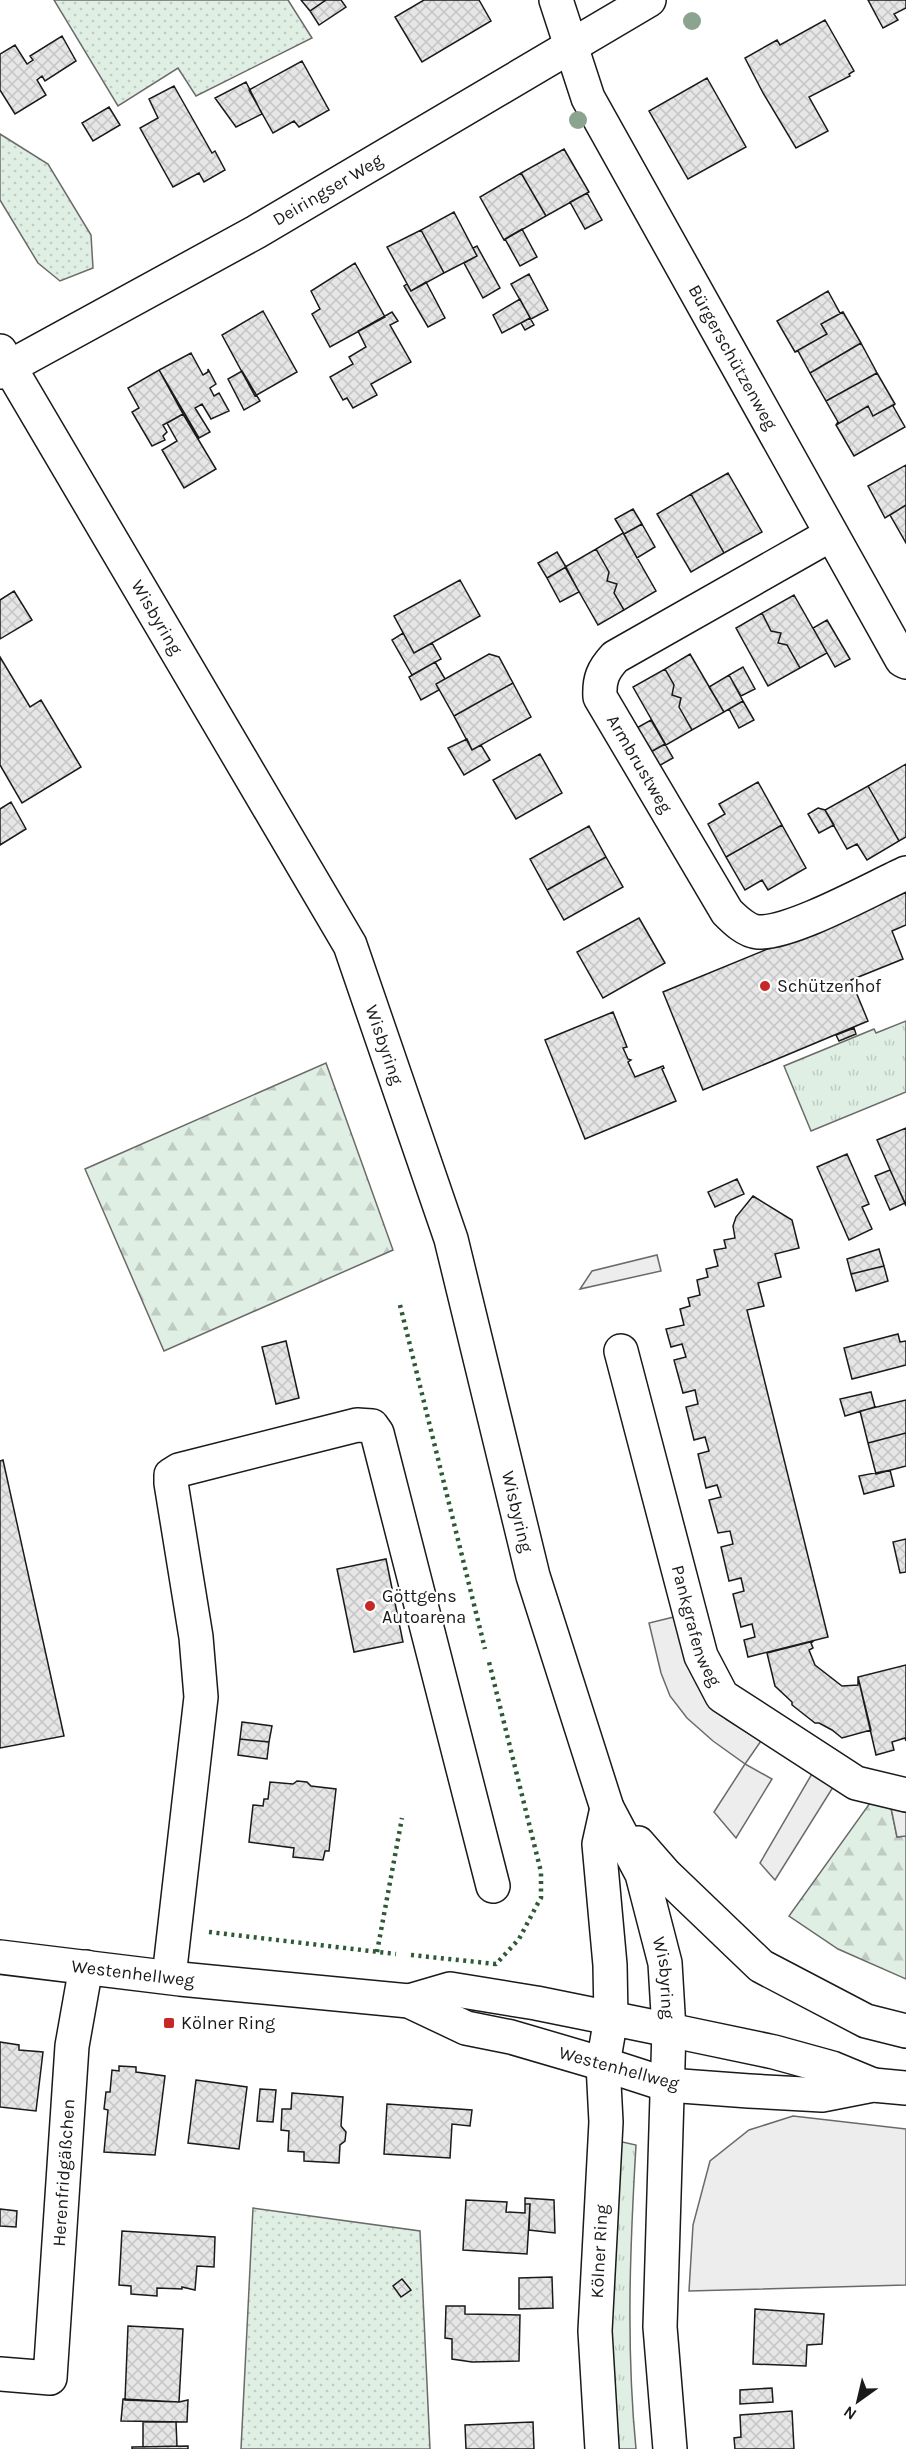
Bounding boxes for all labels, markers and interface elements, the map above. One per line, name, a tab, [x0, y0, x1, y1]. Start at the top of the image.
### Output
street label: Deiringser Weg	[269, 149, 387, 231]
street label: Bürgerschützenweg	[684, 281, 782, 434]
street label: Wisbyring	[126, 576, 187, 659]
street label: Armbrustweg	[602, 711, 677, 817]
place label: Schützenhof	[777, 975, 882, 997]
marker: Schützenhof	[758, 979, 772, 993]
street label: Wisbyring	[360, 1002, 408, 1088]
street label: Wisbyring	[497, 1469, 538, 1555]
street label: Pankgrafenweg	[667, 1563, 726, 1690]
place label: Göttgens Autoarena	[382, 1585, 466, 1628]
marker: Göttgens Autoarena	[363, 1599, 377, 1613]
street label: Wisbyring	[648, 1934, 679, 2020]
street label: Westenhellweg	[70, 1955, 196, 1991]
place label: Kölner Ring	[181, 2012, 275, 2034]
marker: Kölner Ring	[162, 2016, 176, 2030]
street label: Westenhellweg	[556, 2041, 682, 2095]
street label: Herenfridgäßchen	[48, 2098, 79, 2247]
street label: Kölner Ring	[586, 2204, 613, 2299]
north arrow	[828, 2371, 888, 2431]
text: N	[840, 2402, 860, 2424]

